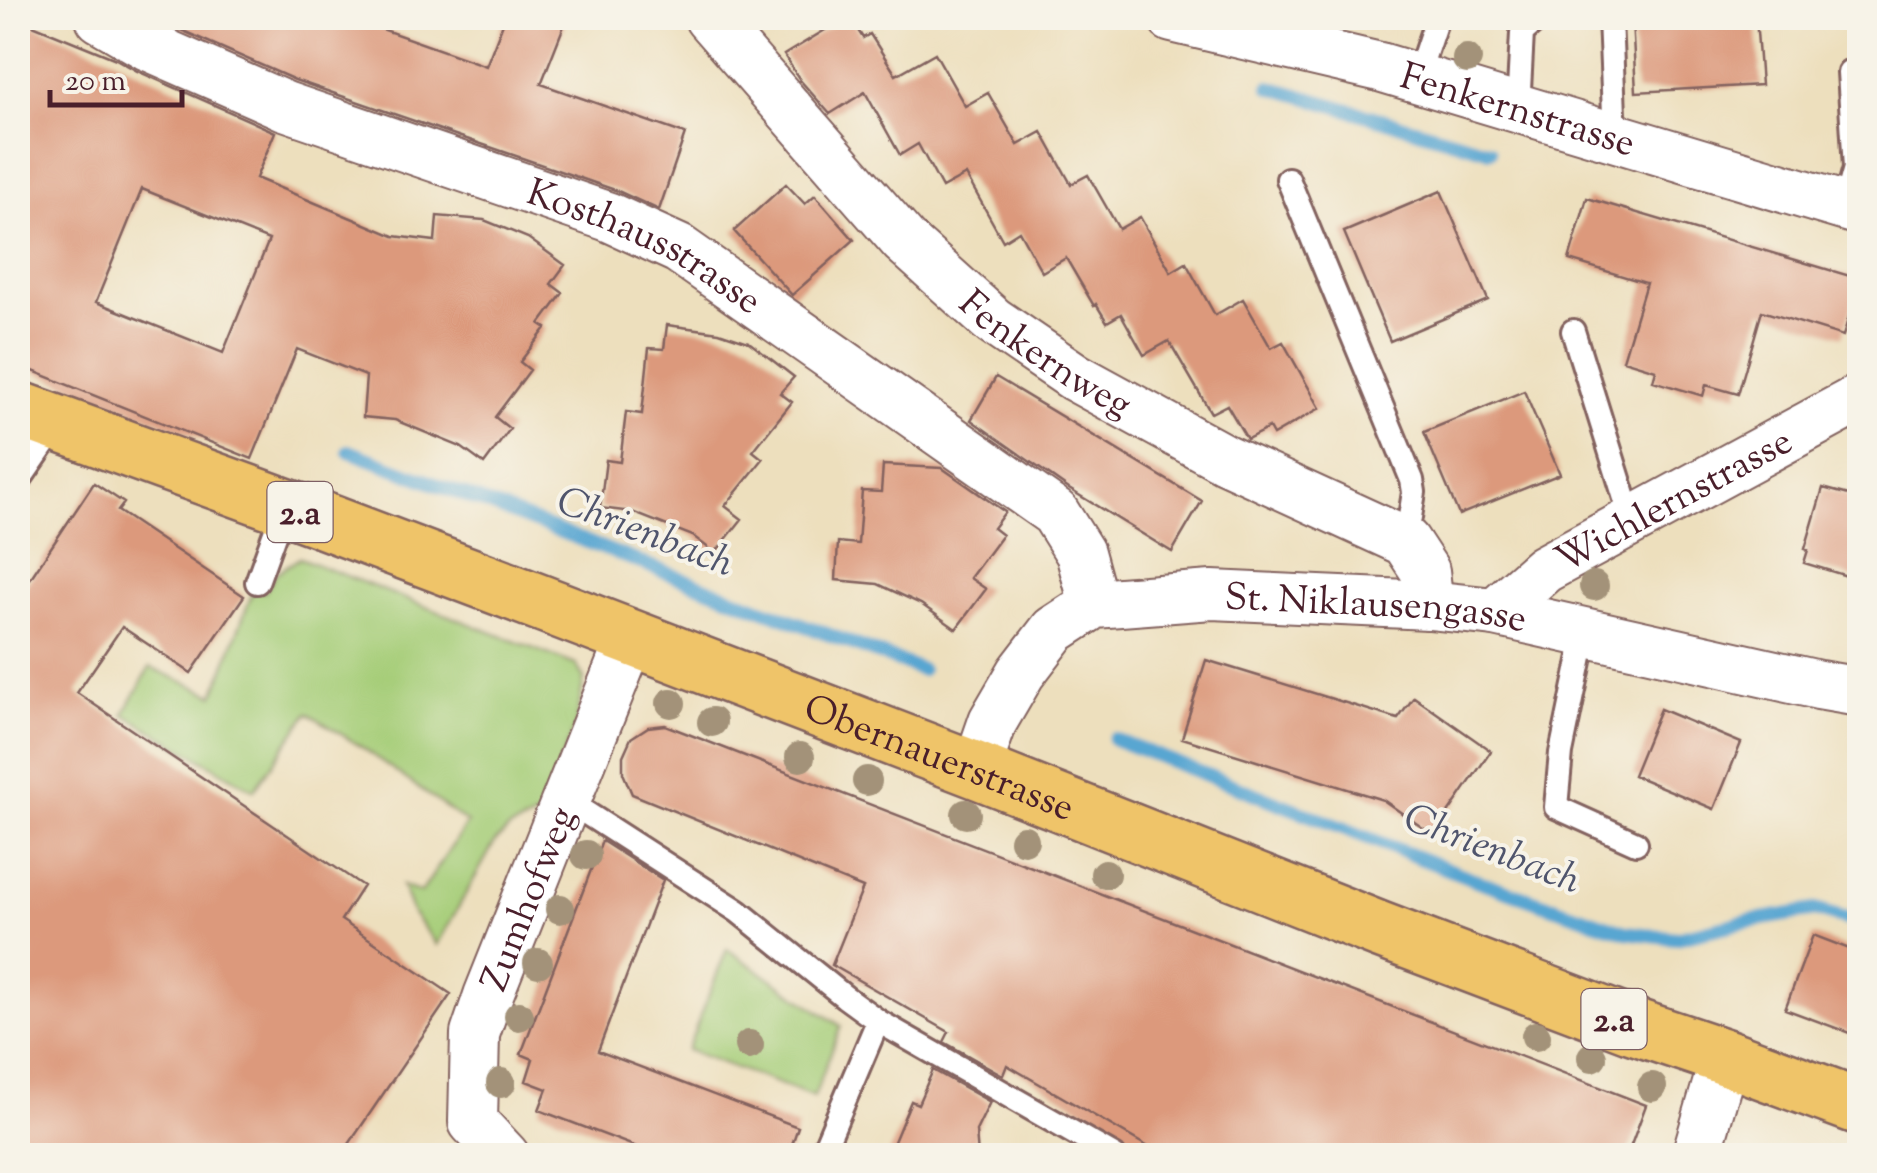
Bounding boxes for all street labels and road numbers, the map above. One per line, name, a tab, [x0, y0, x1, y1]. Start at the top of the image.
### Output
street label: Fenkernstrasse	[1393, 52, 1641, 173]
street label: Kosthausstrasse	[519, 168, 771, 330]
street label: Fenkernweg	[945, 279, 1140, 434]
street label: Wichlernstrasse	[1547, 417, 1803, 589]
road number: 2.a	[268, 482, 332, 542]
street label: St. Niklausengasse	[1223, 573, 1531, 649]
street label: Obernauerstrasse	[795, 683, 1081, 837]
street label: Zumhofweg	[470, 800, 592, 1000]
road number: 2.a	[1582, 989, 1646, 1049]

